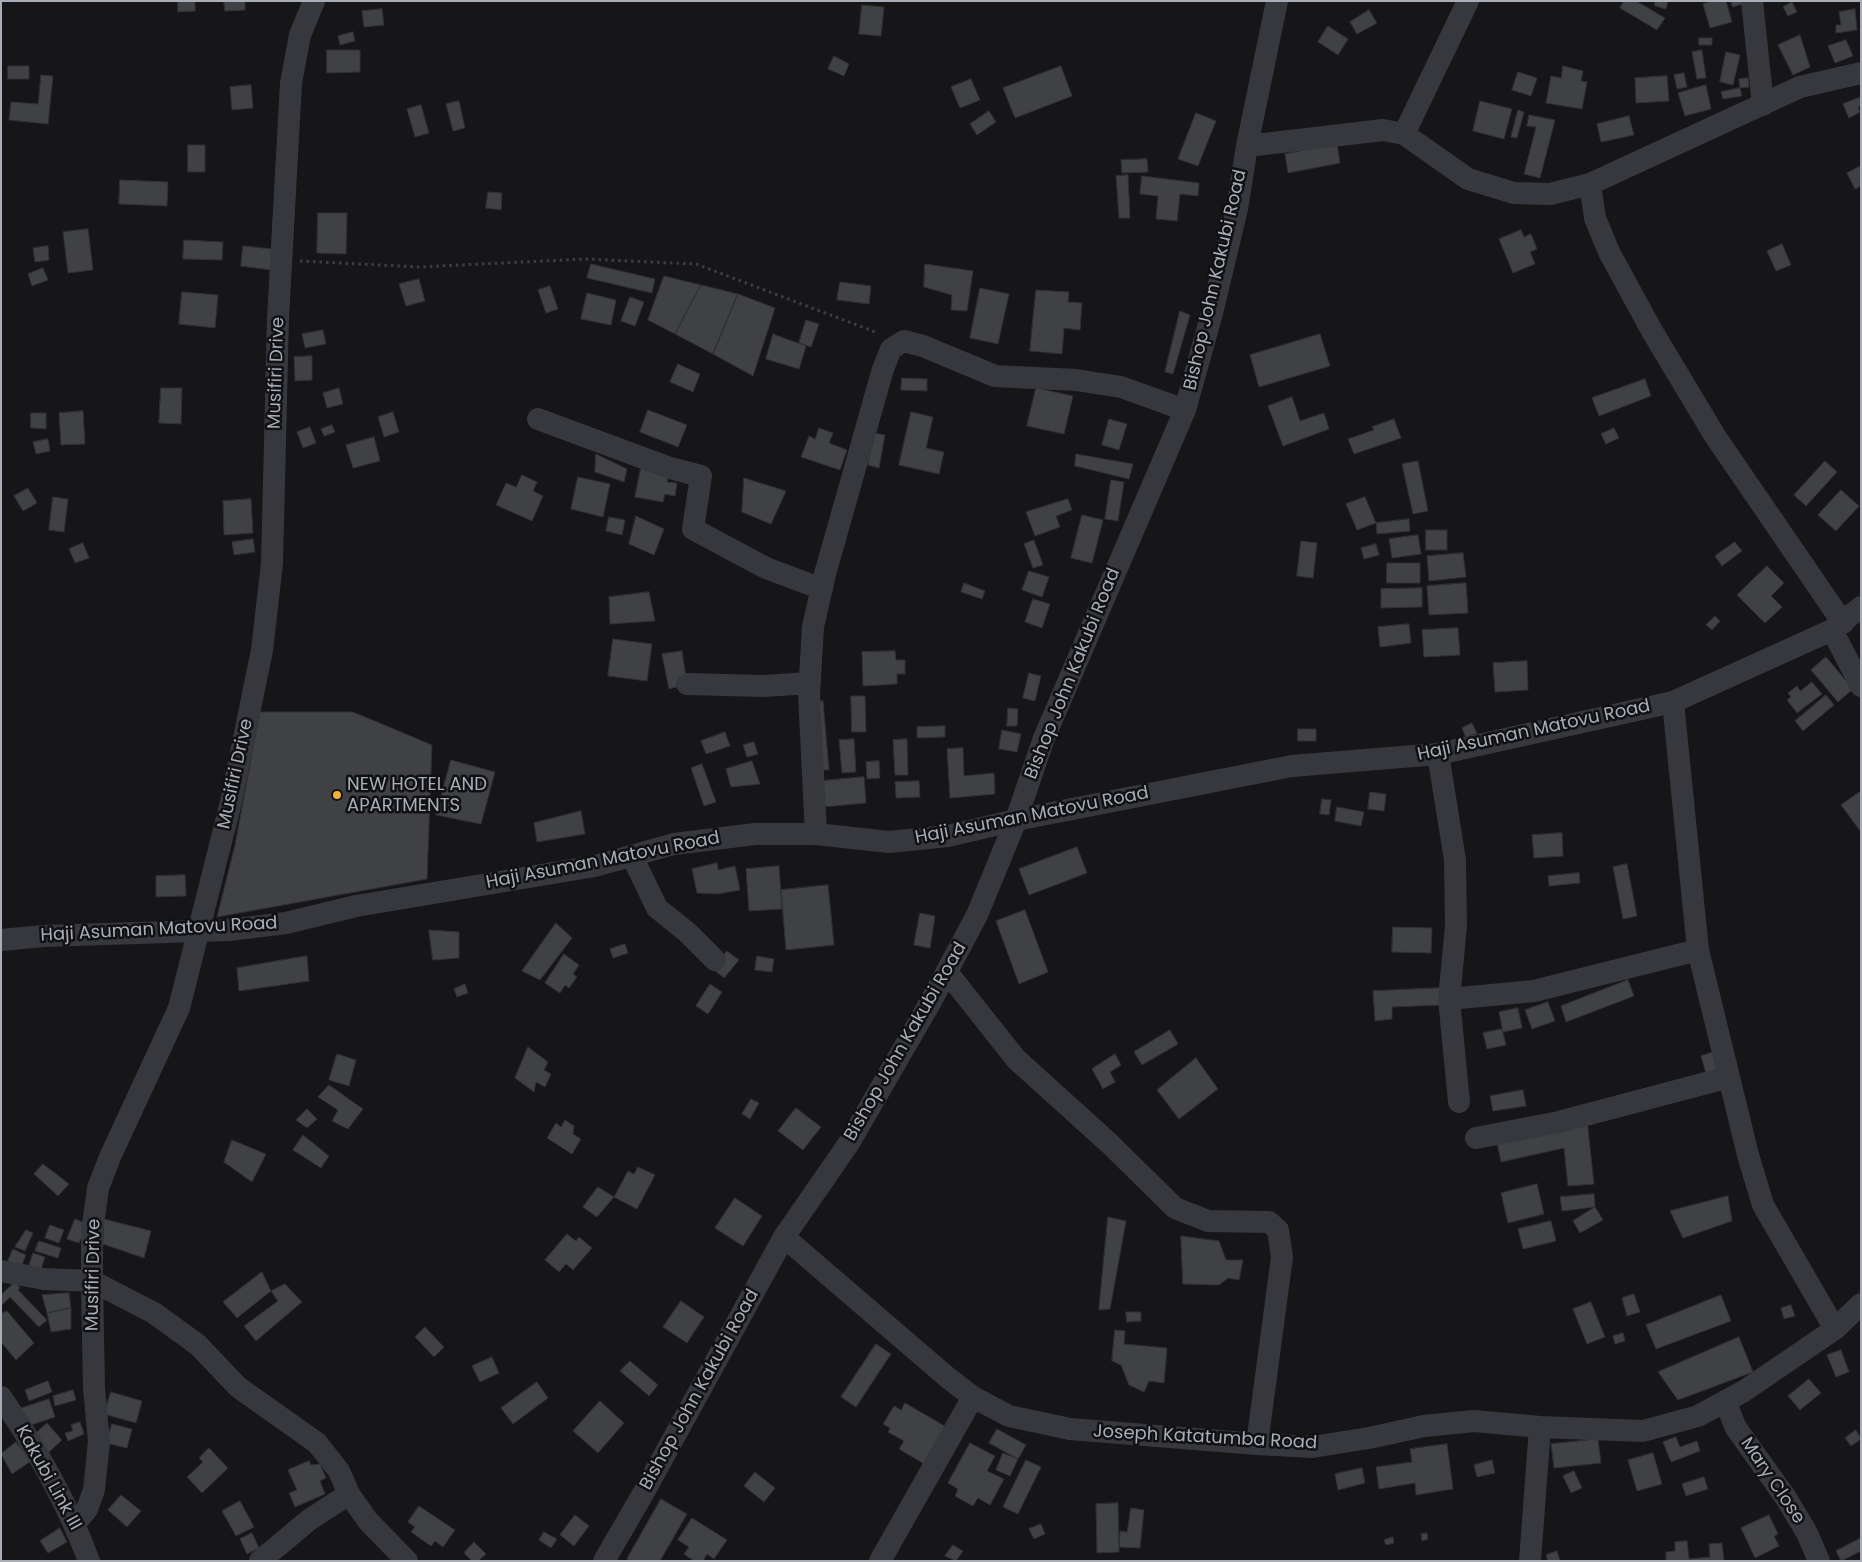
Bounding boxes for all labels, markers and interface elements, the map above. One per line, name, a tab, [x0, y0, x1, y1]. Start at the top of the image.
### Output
street label: Bishop John Kakubi Road	[1180, 168, 1252, 392]
street label: Musifiri Drive	[264, 317, 290, 429]
street label: Bishop John Kakubi Road	[1021, 565, 1125, 783]
street label: Haji Asuman Matovu Road	[1416, 696, 1652, 766]
street label: Musifiri Drive	[214, 717, 258, 831]
place label: NEW HOTEL AND APARTMENTS	[347, 774, 487, 816]
street label: Haji Asuman Matovu Road	[913, 783, 1151, 849]
marker: NEW HOTEL AND APARTMENTS	[331, 789, 343, 801]
street label: Haji Asuman Matovu Road	[484, 828, 722, 894]
street label: Haji Asuman Matovu Road	[40, 913, 278, 947]
street label: Bishop John Kakubi Road	[840, 939, 972, 1145]
street label: Musifiri Drive	[82, 1219, 106, 1331]
street label: Bishop John Kakubi Road	[636, 1286, 764, 1494]
street label: Joseph Katatumba Road	[1092, 1421, 1318, 1455]
street label: Kakubi Link III	[10, 1422, 86, 1534]
street label: Mary Close	[1735, 1434, 1809, 1528]

